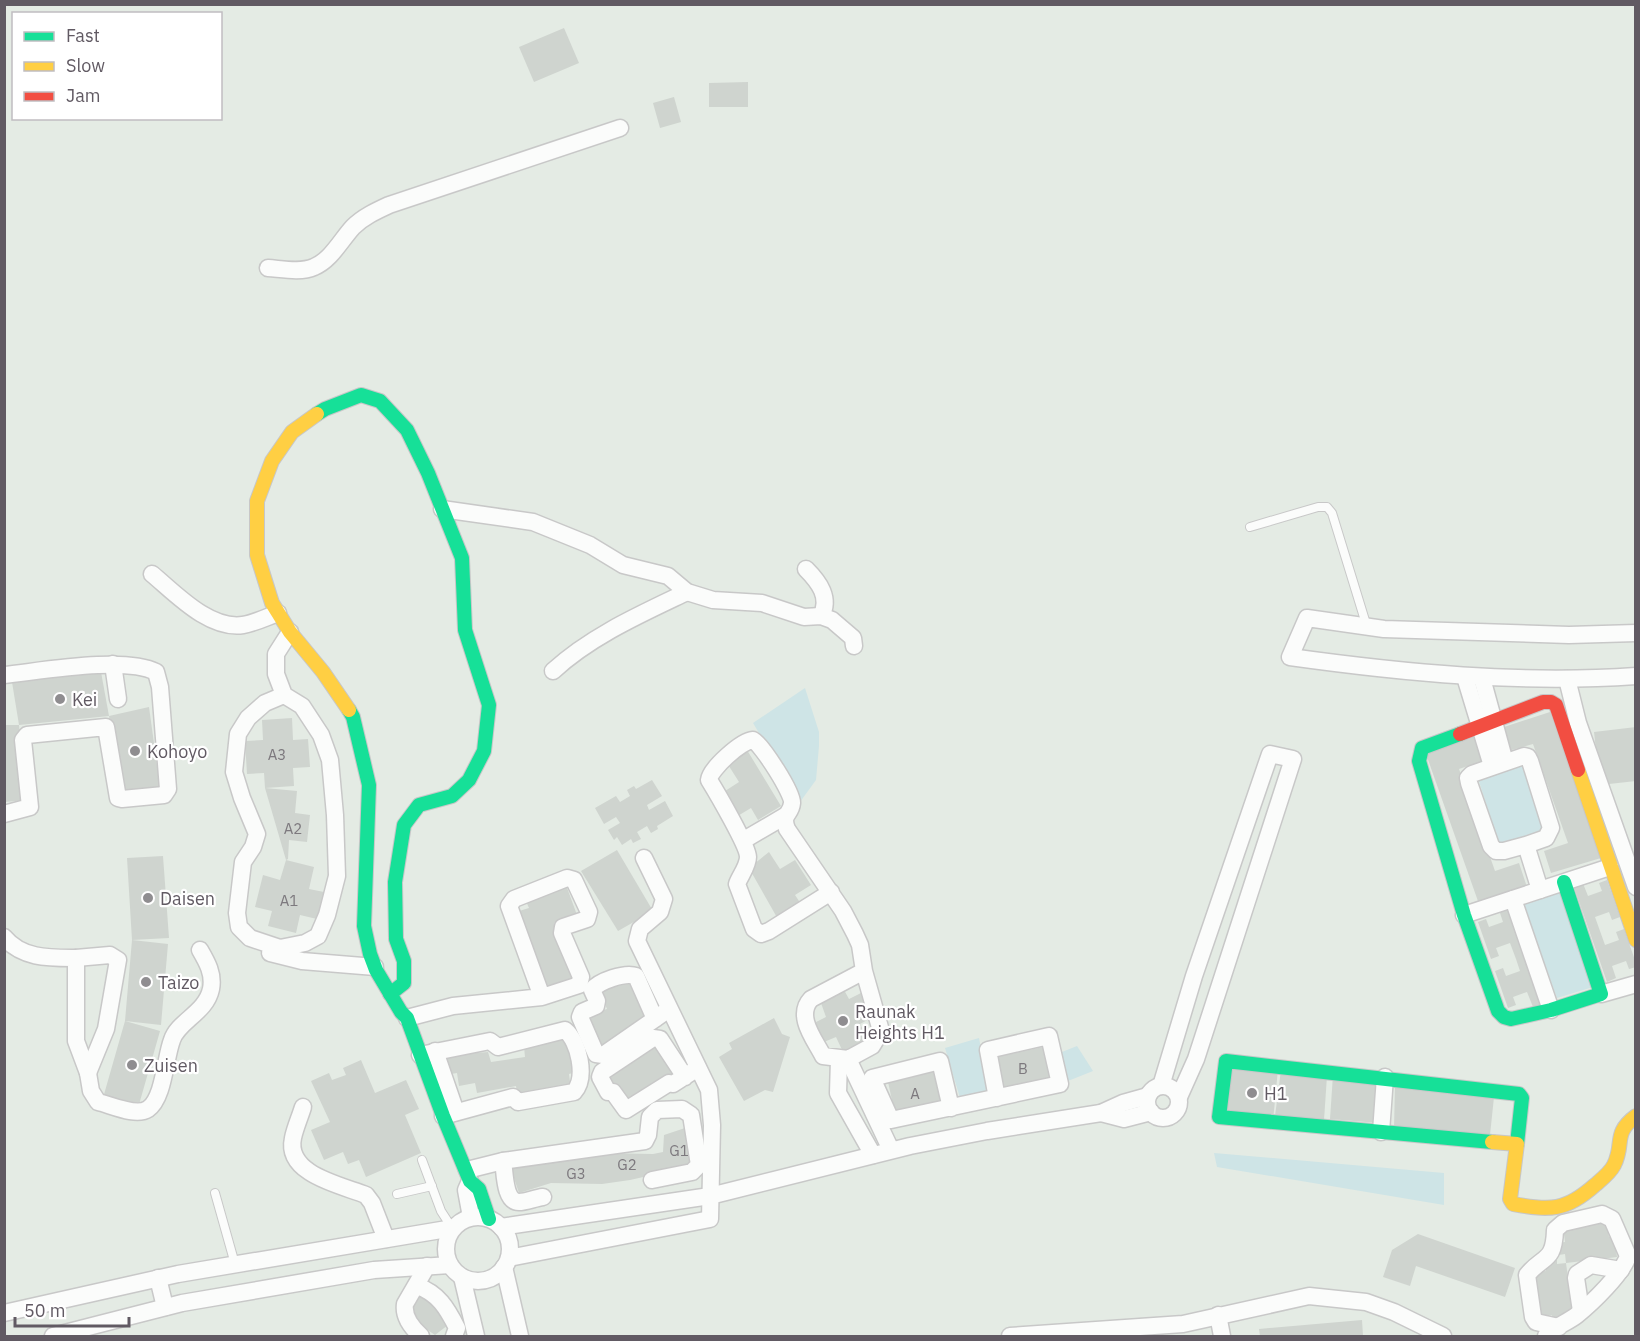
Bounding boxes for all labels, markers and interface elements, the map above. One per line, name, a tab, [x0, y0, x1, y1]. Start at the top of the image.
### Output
legend	[12, 12, 222, 120]
text: Fast	[66, 24, 100, 47]
text: Slow	[66, 54, 105, 77]
text: Jam	[66, 84, 101, 107]
place label: Kei	[72, 688, 97, 711]
marker: Kei	[53, 692, 67, 706]
place label: Kohoyo	[147, 740, 207, 763]
marker: Kohoyo	[128, 744, 142, 758]
house number: A3	[268, 745, 286, 764]
house number: A2	[284, 819, 302, 838]
place label: Daisen	[160, 887, 215, 910]
marker: Daisen	[141, 891, 155, 905]
house number: A1	[280, 891, 298, 910]
place label: Taizo	[158, 971, 199, 994]
marker: Taizo	[139, 975, 153, 989]
place label: Raunak Heights H1	[855, 1000, 945, 1044]
marker: Raunak Heights H1	[836, 1014, 850, 1028]
place label: Zuisen	[144, 1054, 198, 1077]
marker: Zuisen	[125, 1058, 139, 1072]
house number: B	[1018, 1059, 1028, 1078]
place label: H1	[1264, 1082, 1288, 1105]
house number: A	[910, 1084, 920, 1103]
marker: H1	[1245, 1086, 1259, 1100]
house number: G1	[669, 1141, 689, 1160]
house number: G2	[617, 1155, 637, 1174]
house number: G3	[566, 1164, 586, 1183]
scale bar	[15, 1290, 129, 1328]
text: 50 m	[24, 1299, 66, 1322]

